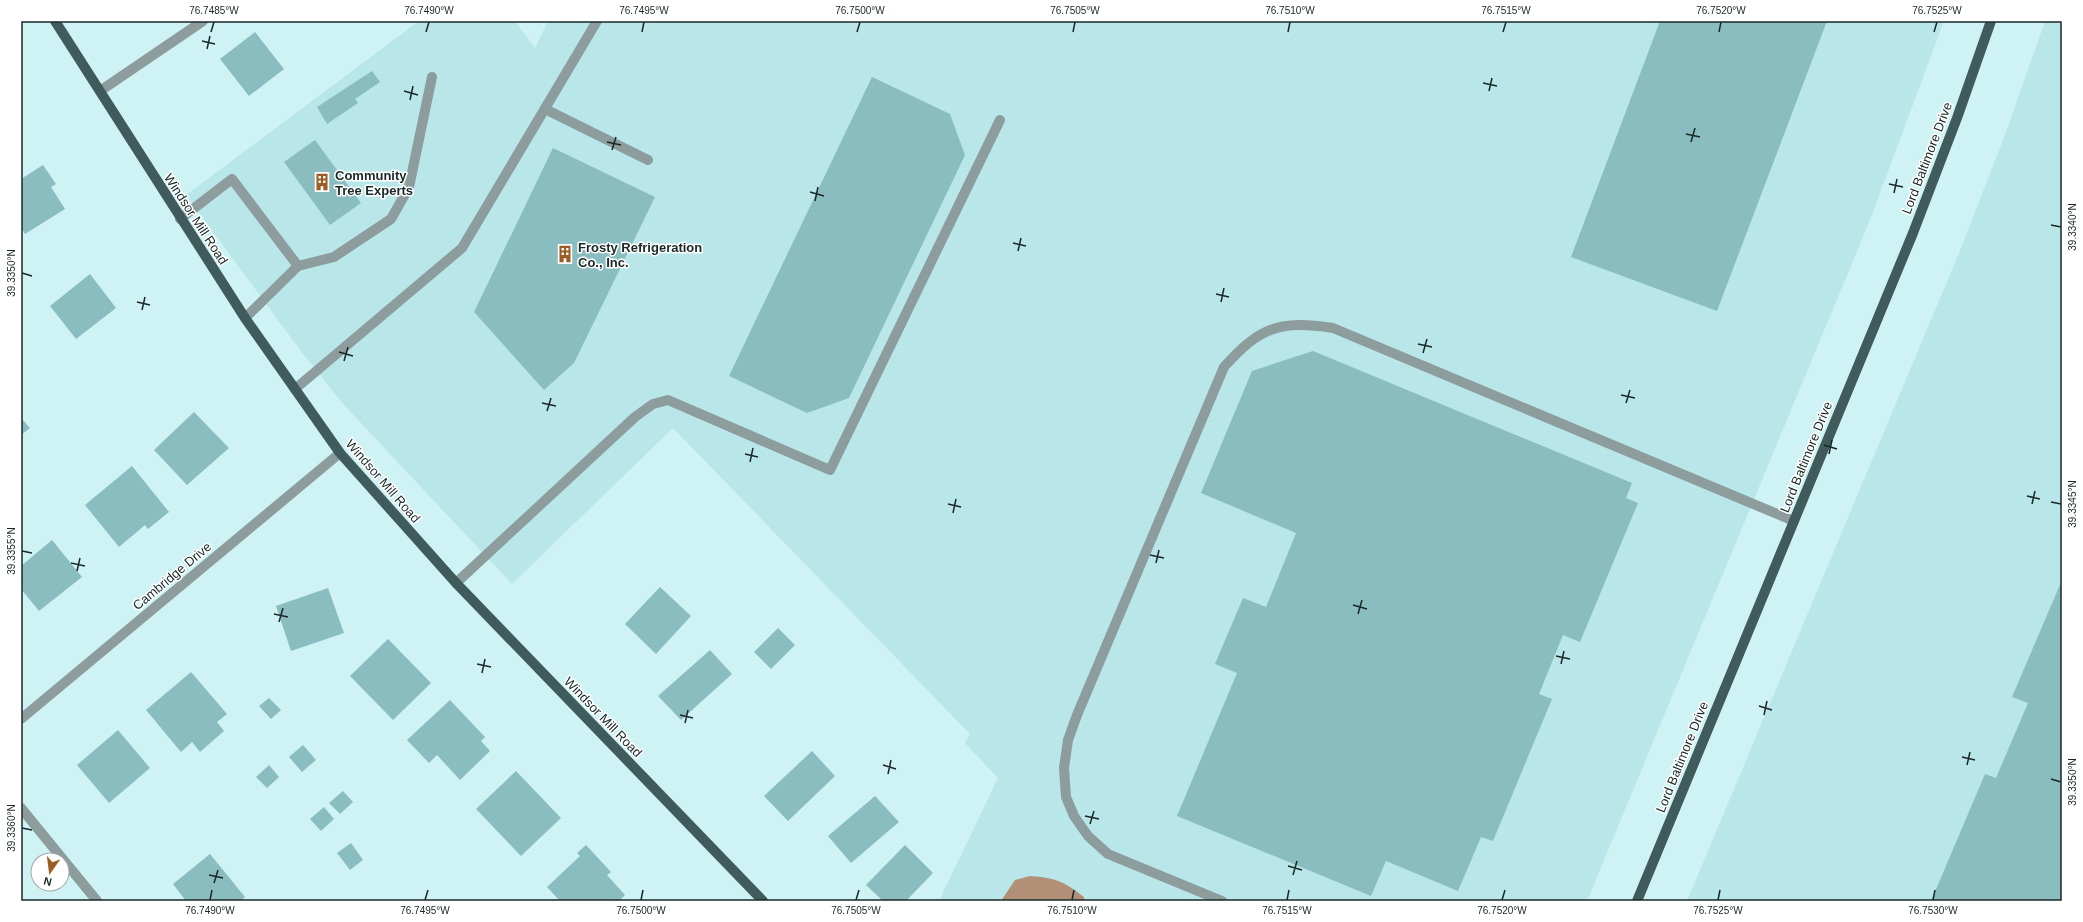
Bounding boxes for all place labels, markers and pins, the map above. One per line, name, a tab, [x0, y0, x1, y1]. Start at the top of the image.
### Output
place label: Community Tree Experts	[335, 168, 413, 198]
building icon: Community Tree Experts	[312, 172, 332, 192]
place label: Frosty Refrigeration Co., Inc.	[578, 240, 702, 270]
building icon: Frosty Refrigeration Co., Inc.	[555, 244, 575, 264]

